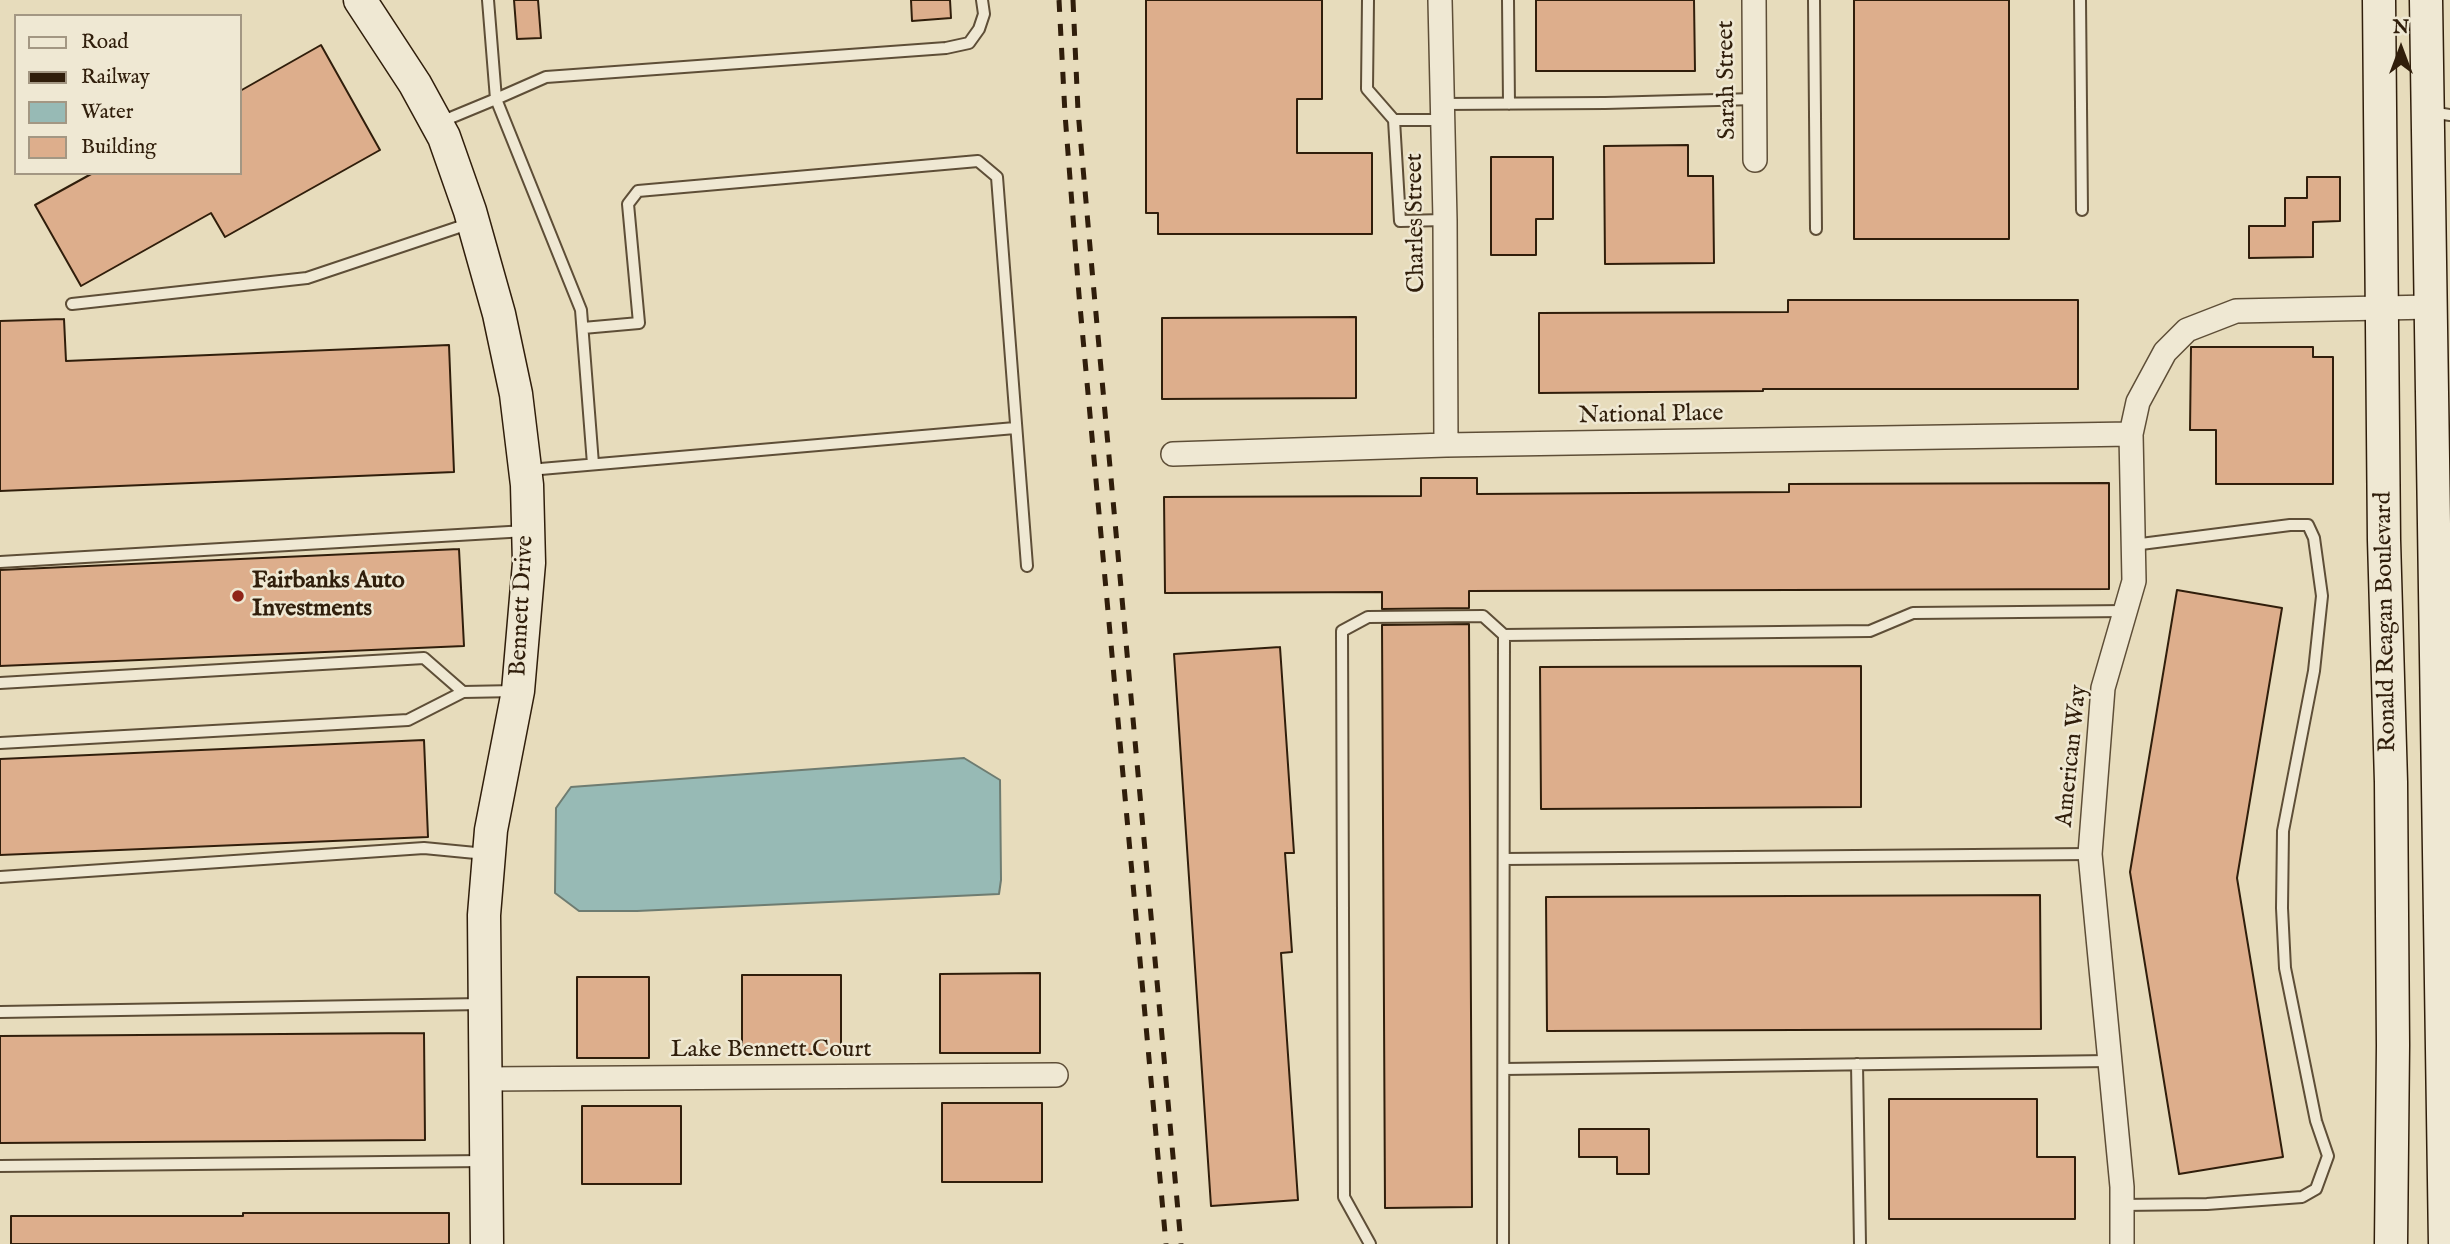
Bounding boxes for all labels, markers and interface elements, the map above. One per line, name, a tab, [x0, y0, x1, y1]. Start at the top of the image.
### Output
legend	[14, 14, 242, 175]
north arrow	[2366, 14, 2436, 84]
text: N	[2393, 16, 2409, 40]
street label: Sarah Street	[1713, 20, 1743, 140]
text: Road	[81, 29, 128, 56]
text: Railway	[81, 64, 150, 91]
text: Water	[81, 99, 133, 126]
text: Building	[81, 134, 156, 161]
street label: Charles Street	[1401, 153, 1433, 293]
street label: National Place	[1578, 400, 1724, 432]
street label: Ronald Reagan Boulevard	[2370, 491, 2404, 753]
street label: Bennett Drive	[505, 535, 541, 677]
place label: Fairbanks Auto Investments	[252, 568, 405, 624]
marker: Fairbanks Auto Investments	[230, 588, 246, 604]
street label: American Way	[2051, 683, 2095, 829]
street label: Lake Bennett Court	[670, 1037, 872, 1065]

